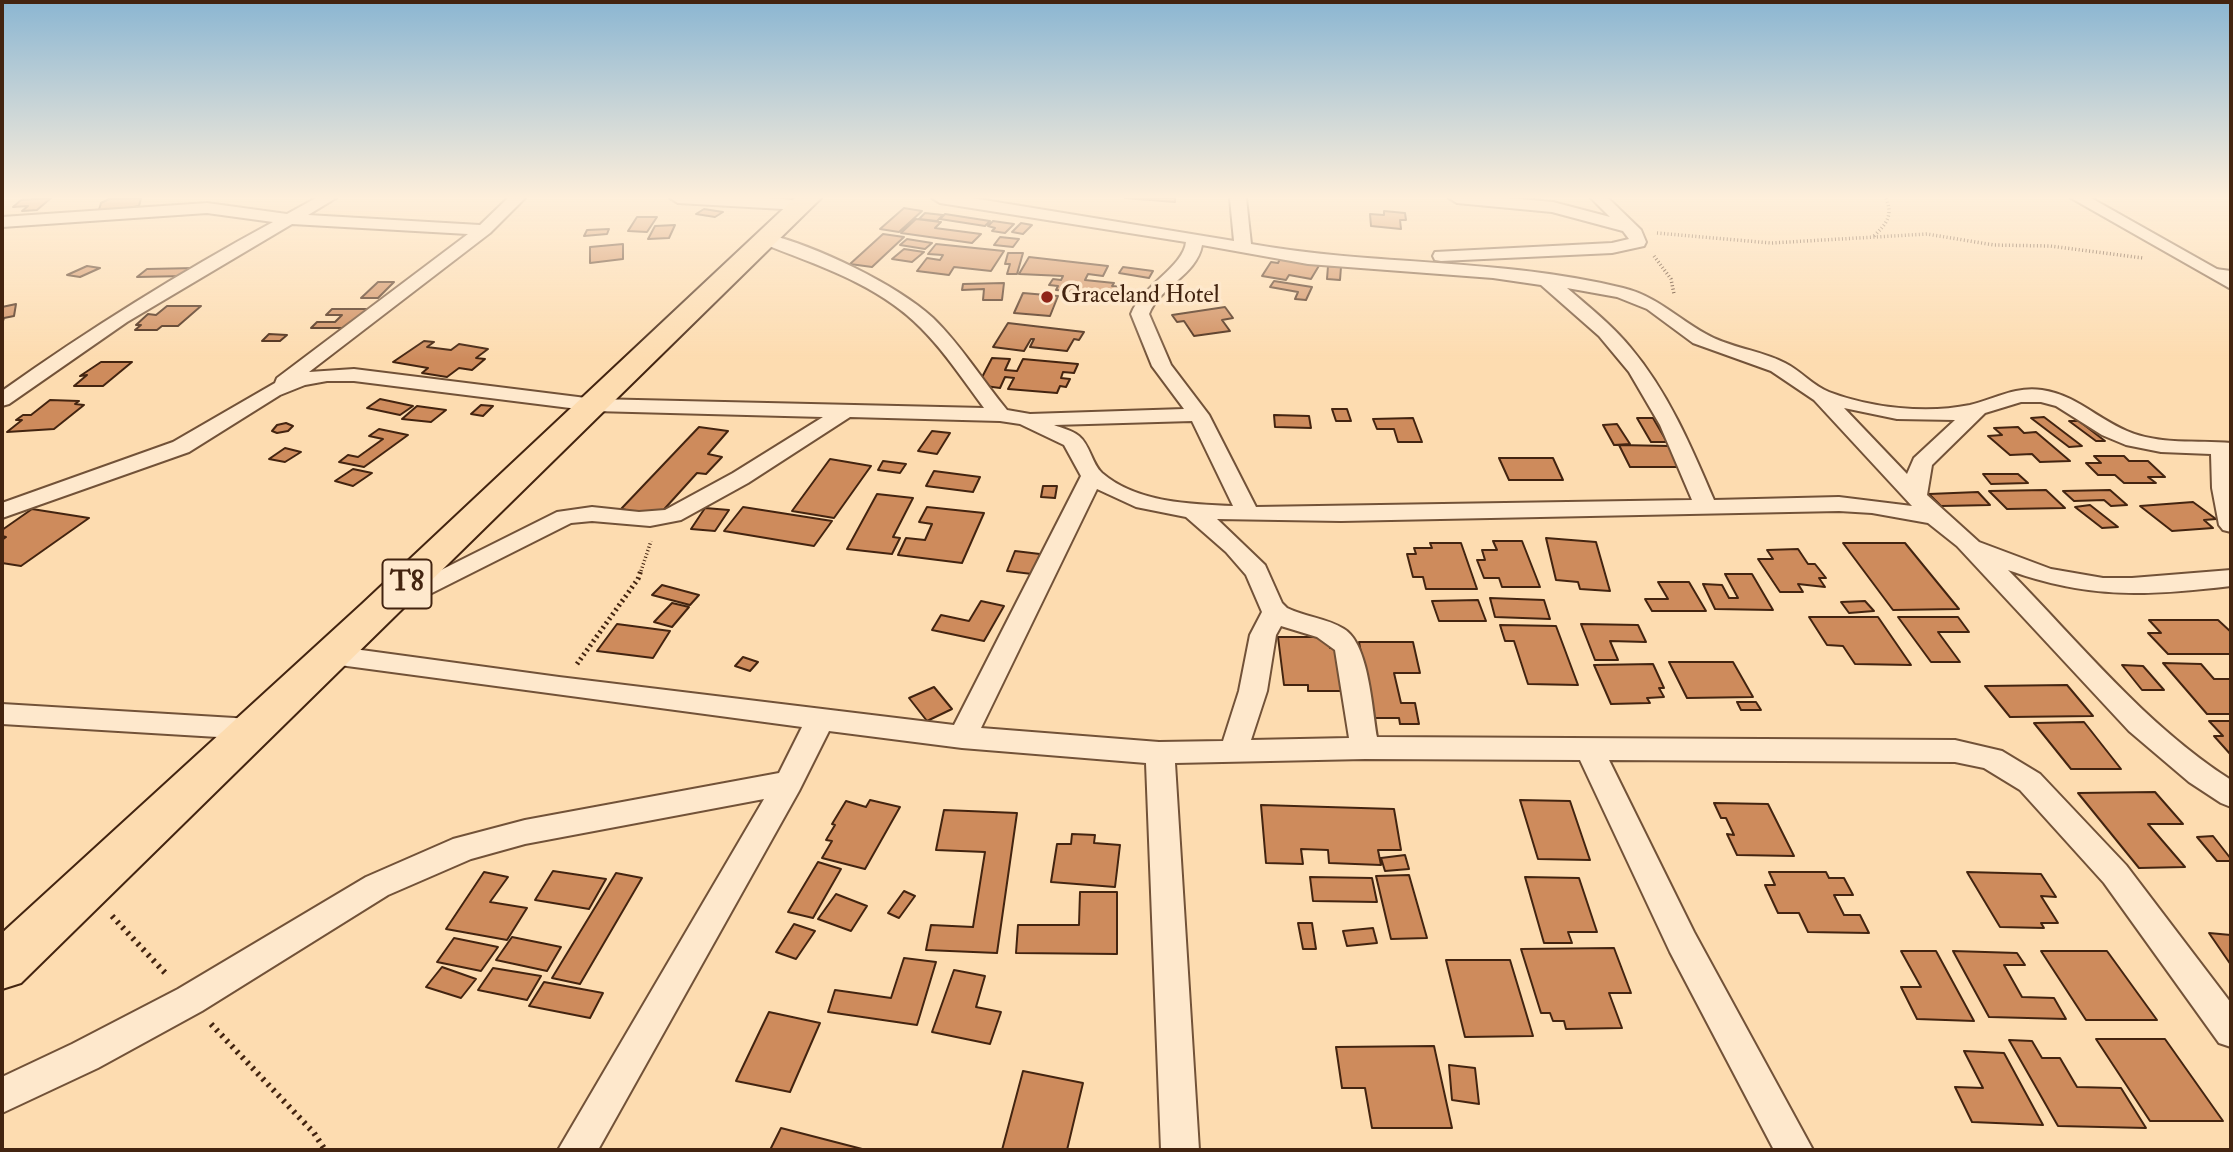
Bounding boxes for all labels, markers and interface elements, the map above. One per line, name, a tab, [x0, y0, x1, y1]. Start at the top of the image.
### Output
place label: Graceland Hotel	[1061, 283, 1220, 311]
marker: Graceland Hotel	[1039, 289, 1055, 305]
road number: T8	[382, 560, 432, 608]

